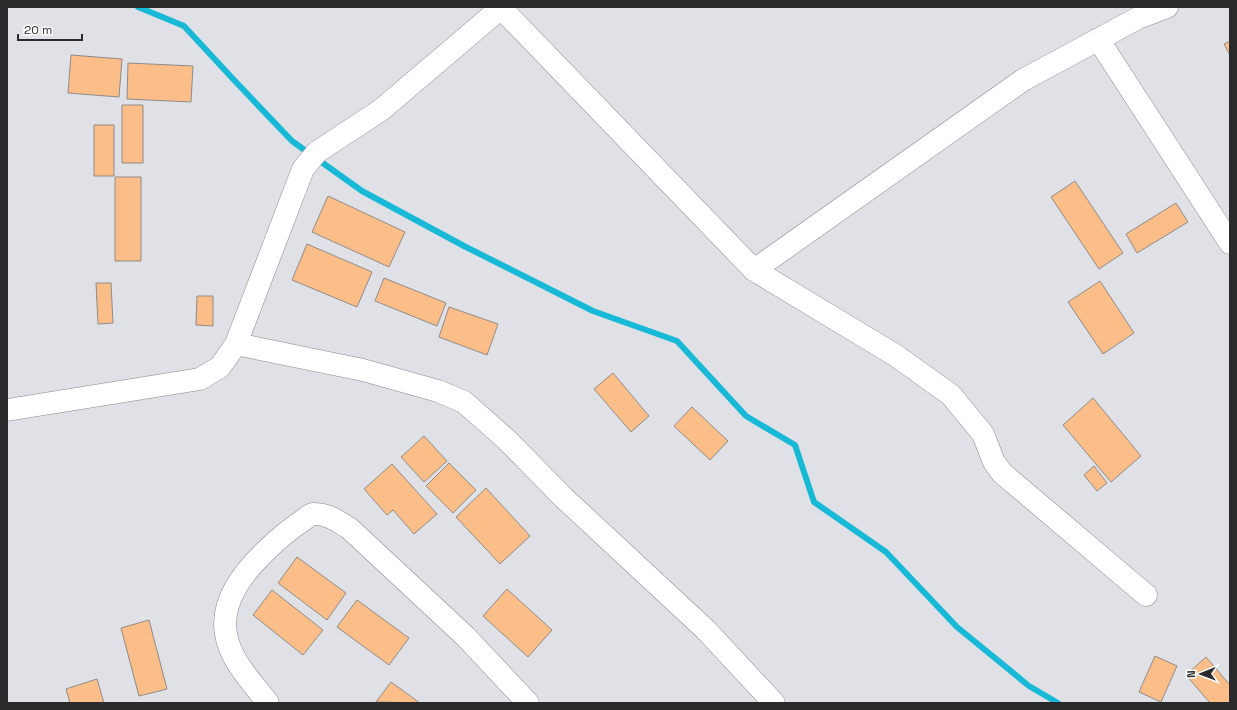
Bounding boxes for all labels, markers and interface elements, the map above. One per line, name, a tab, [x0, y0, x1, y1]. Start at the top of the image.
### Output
scale bar	[18, 16, 82, 42]
text: 20 m	[24, 22, 52, 38]
north arrow	[1181, 654, 1221, 694]
text: N	[1184, 670, 1198, 678]

